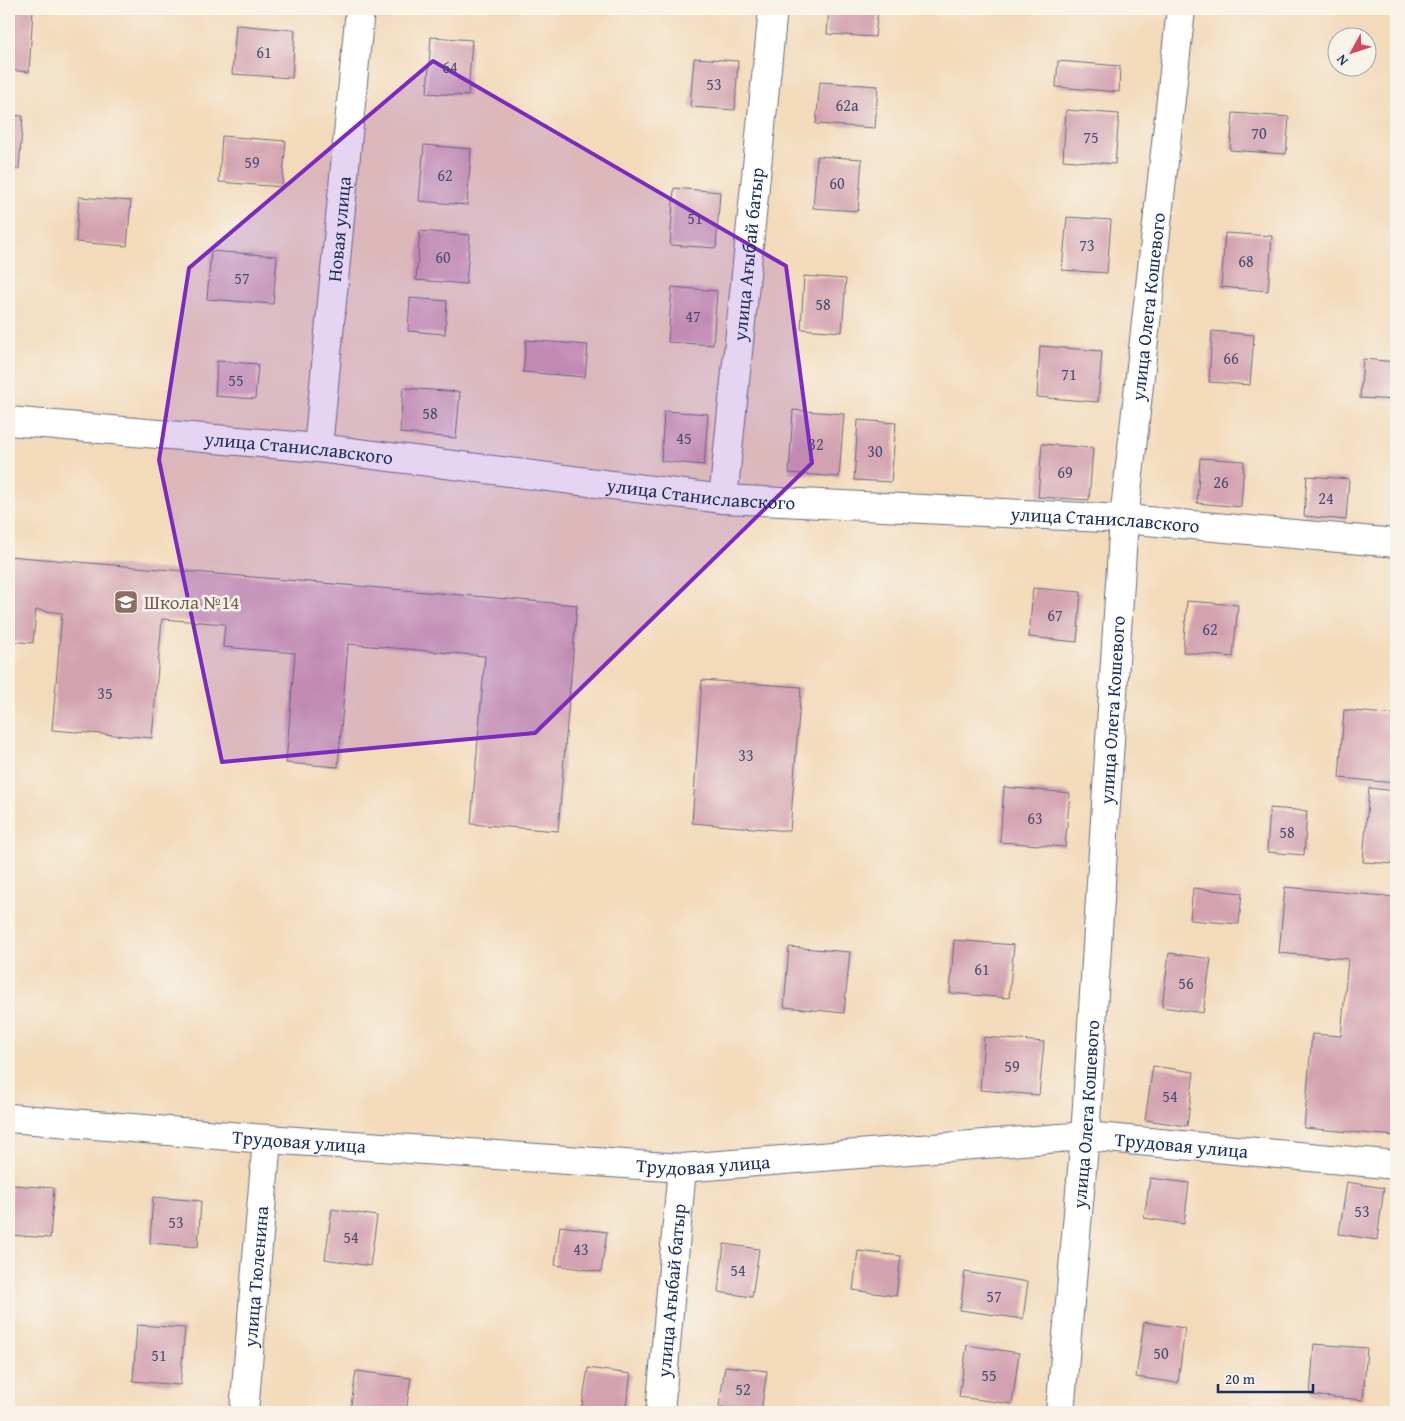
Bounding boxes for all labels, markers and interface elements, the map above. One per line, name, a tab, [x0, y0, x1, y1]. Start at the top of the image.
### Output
north arrow	[1328, 28, 1378, 78]
house number: 61	[256, 40, 272, 64]
text: N	[1331, 50, 1353, 70]
house number: 64	[442, 55, 458, 79]
house number: 53	[706, 72, 722, 96]
house number: 62а	[835, 93, 859, 117]
house number: 70	[1251, 121, 1267, 145]
house number: 75	[1083, 125, 1099, 149]
house number: 59	[244, 150, 260, 174]
house number: 62	[437, 163, 453, 187]
street label: улица Ағыбай батыр	[725, 166, 771, 343]
house number: 60	[829, 171, 845, 195]
street label: Новая улица	[320, 175, 358, 283]
house number: 51	[687, 206, 703, 230]
street label: улица Олега Кошевого	[1123, 211, 1172, 403]
house number: 73	[1079, 233, 1095, 257]
house number: 60	[435, 245, 451, 269]
house number: 68	[1238, 249, 1254, 273]
house number: 57	[234, 266, 250, 290]
house number: 58	[815, 292, 831, 316]
house number: 47	[685, 304, 701, 328]
house number: 66	[1223, 346, 1239, 370]
house number: 71	[1061, 362, 1077, 386]
house number: 55	[228, 368, 244, 392]
house number: 58	[422, 401, 438, 425]
street label: улица Станиславского	[202, 424, 395, 471]
house number: 45	[676, 426, 692, 450]
house number: 32	[808, 432, 824, 456]
house number: 30	[867, 439, 883, 463]
house number: 69	[1057, 460, 1073, 484]
street label: улица Станиславского	[604, 470, 796, 517]
house number: 26	[1213, 470, 1229, 494]
house number: 24	[1318, 486, 1334, 510]
street label: улица Станиславского	[1009, 499, 1201, 540]
place label: Школа №14	[144, 588, 239, 616]
school or university icon: Школа №14	[113, 589, 139, 615]
house number: 67	[1047, 603, 1063, 627]
street label: улица Олега Кошевого	[1092, 615, 1132, 806]
house number: 62	[1202, 617, 1218, 641]
house number: 35	[97, 681, 113, 705]
house number: 33	[738, 743, 754, 767]
house number: 63	[1027, 806, 1043, 830]
house number: 58	[1279, 820, 1295, 844]
house number: 61	[974, 957, 990, 981]
house number: 56	[1178, 971, 1194, 995]
street label: улица Олега Кошевого	[1064, 1019, 1106, 1211]
house number: 59	[1004, 1054, 1020, 1078]
house number: 54	[1162, 1084, 1178, 1108]
street label: Трудовая улица	[231, 1122, 367, 1160]
street label: Трудовая улица	[1113, 1125, 1250, 1165]
street label: Трудовая улица	[635, 1147, 771, 1182]
house number: 53	[1354, 1199, 1370, 1223]
street label: улица Ағыбай батыр	[649, 1202, 693, 1380]
street label: улица Тюленина	[235, 1205, 275, 1349]
house number: 53	[168, 1210, 184, 1234]
house number: 54	[343, 1225, 359, 1249]
house number: 43	[573, 1237, 589, 1261]
house number: 54	[730, 1258, 746, 1282]
house number: 57	[986, 1284, 1002, 1308]
house number: 50	[1153, 1341, 1169, 1365]
house number: 51	[151, 1343, 167, 1367]
scale bar	[1218, 1361, 1312, 1393]
house number: 55	[981, 1363, 997, 1387]
text: 20 m	[1225, 1368, 1256, 1389]
house number: 52	[735, 1377, 751, 1401]

